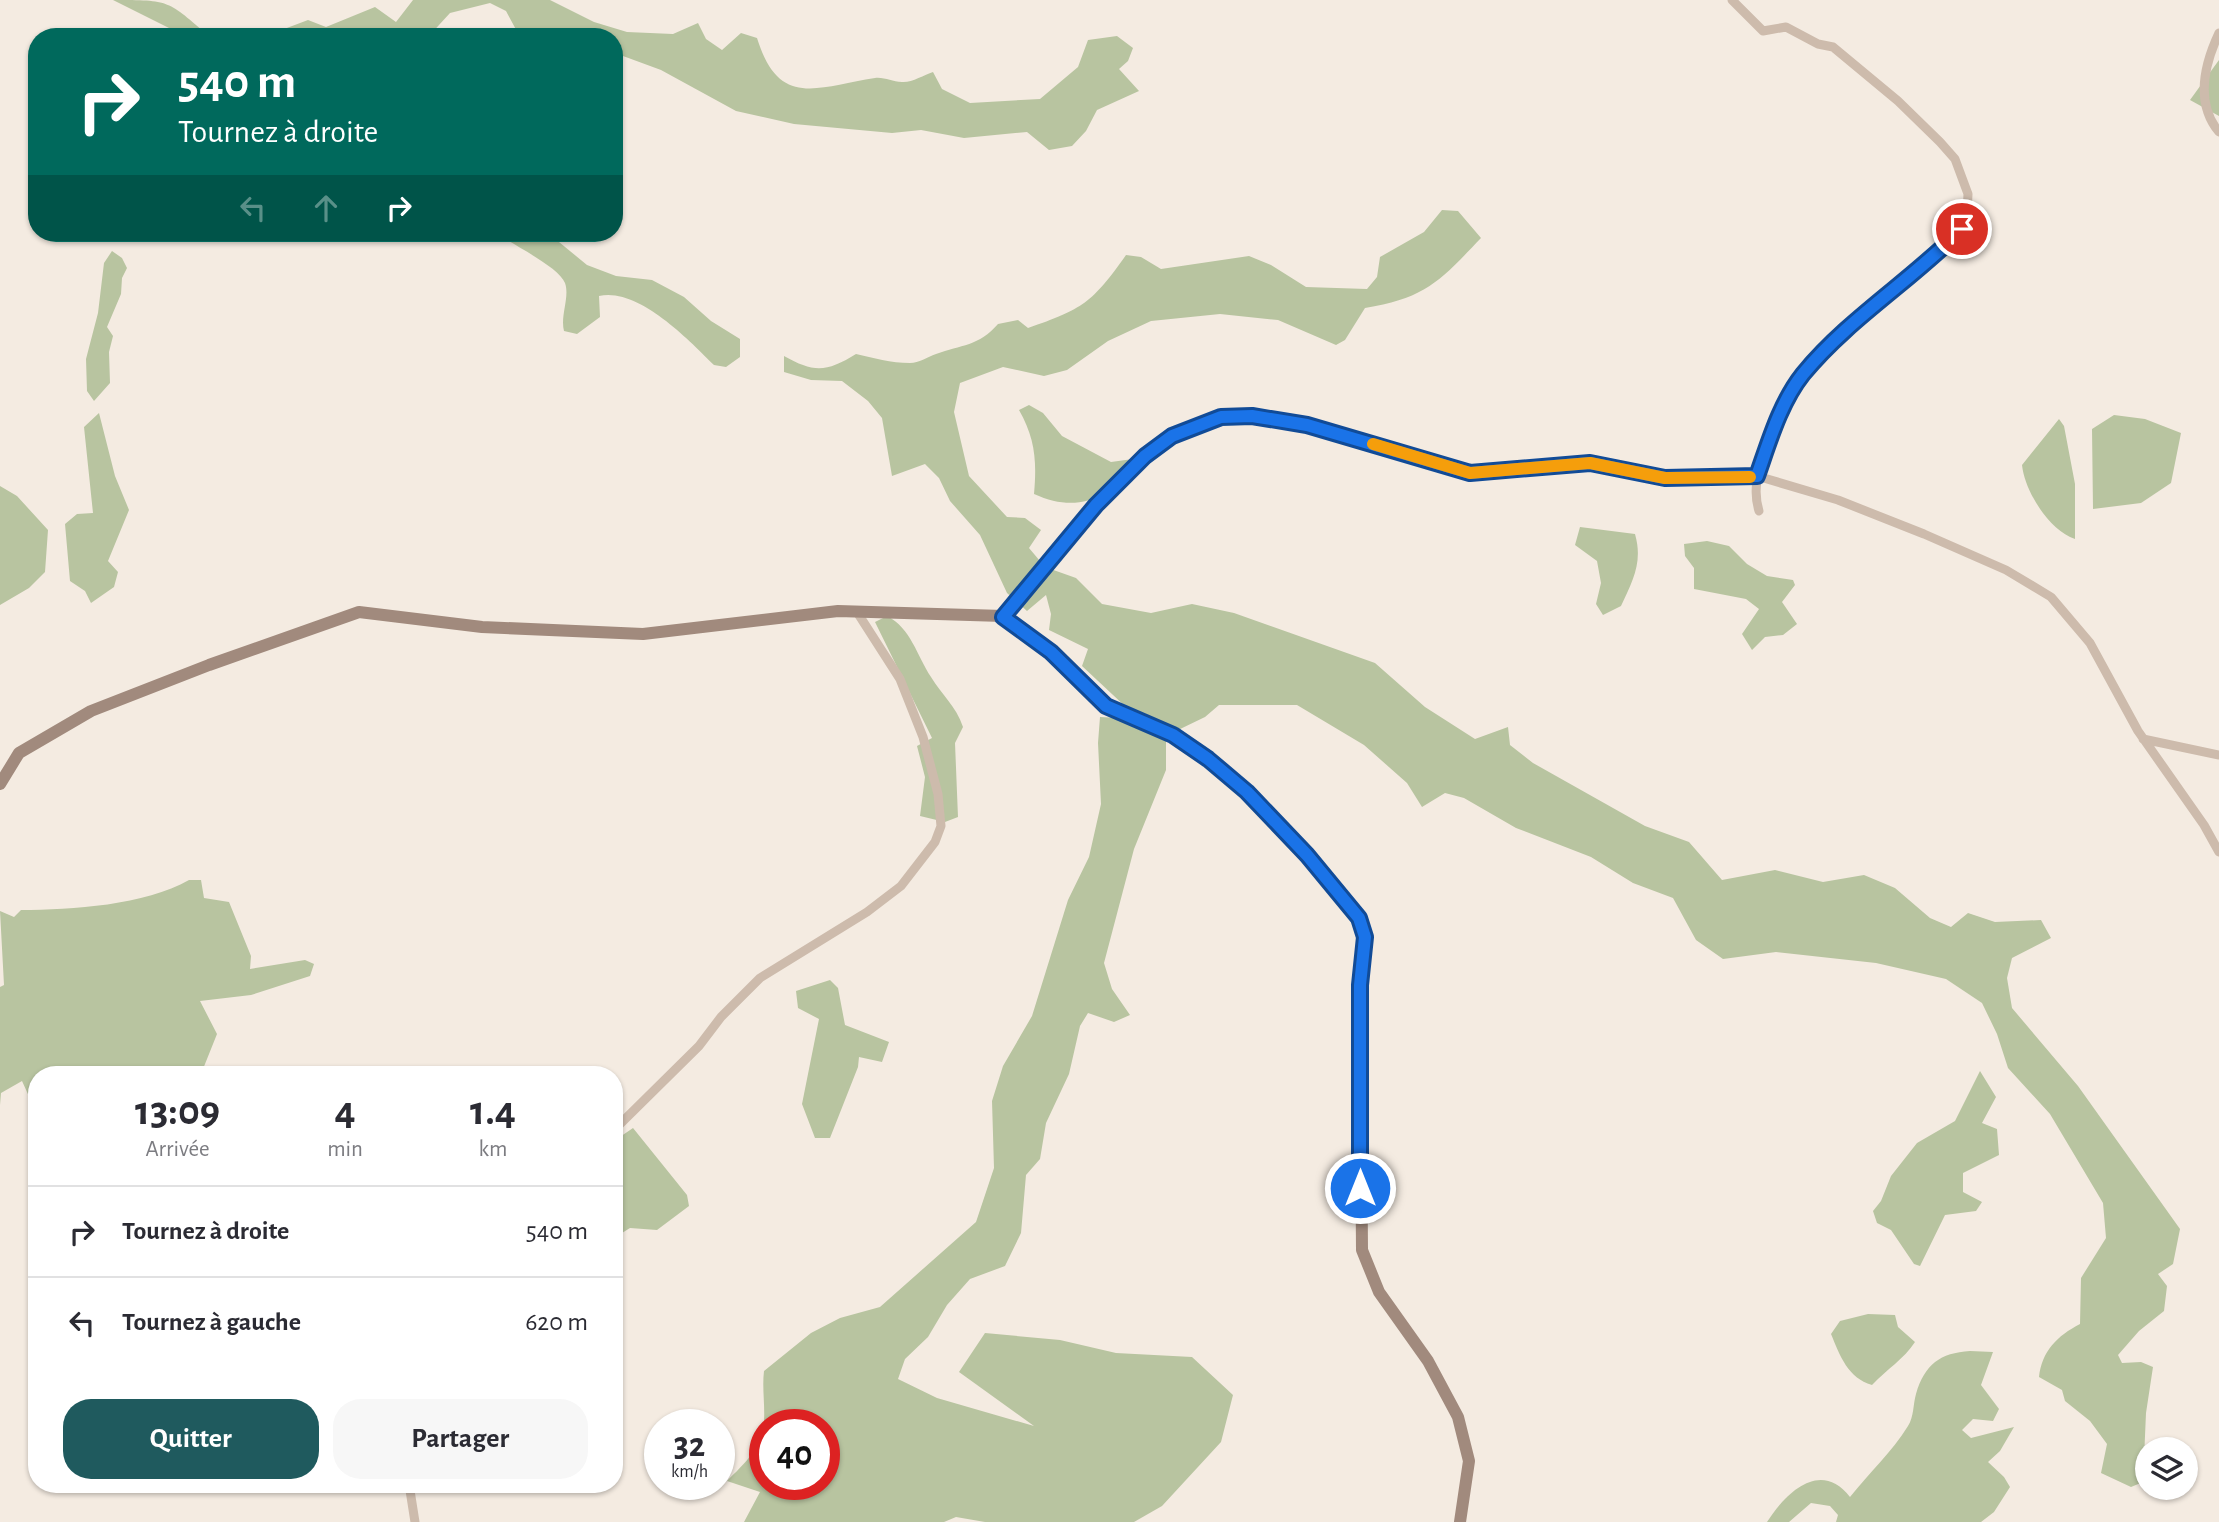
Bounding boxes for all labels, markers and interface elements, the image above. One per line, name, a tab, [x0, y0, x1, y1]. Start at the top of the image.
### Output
icon: right	[63, 56, 154, 147]
text: 540 m	[178, 58, 296, 107]
text: Tournez à droite	[178, 116, 378, 148]
icon: left	[234, 189, 272, 227]
icon: ahead	[307, 189, 345, 227]
icon: right	[380, 189, 418, 227]
pin	[1932, 199, 1992, 259]
icon: arrive	[1943, 210, 1981, 248]
text: 13:09	[135, 1090, 220, 1132]
text: 4	[334, 1090, 356, 1132]
text: 1.4	[470, 1090, 516, 1132]
text: Arrivée	[146, 1138, 210, 1161]
text: min	[327, 1138, 363, 1161]
text: km	[479, 1138, 507, 1161]
position arrow	[1323, 1151, 1397, 1225]
icon: right	[63, 1213, 101, 1251]
text: Tournez à droite	[122, 1218, 289, 1244]
text: 540 m	[526, 1218, 588, 1244]
icon: left	[63, 1304, 101, 1342]
text: Tournez à gauche	[122, 1309, 301, 1335]
text: 620 m	[525, 1309, 588, 1335]
button: Quitter	[63, 1399, 319, 1479]
button: Partager	[333, 1399, 588, 1479]
speed limit sign: 40	[749, 1409, 840, 1500]
text: 32	[674, 1428, 705, 1463]
map controls	[2135, 1437, 2198, 1500]
button: layers	[2135, 1437, 2198, 1500]
text: km/h	[671, 1463, 708, 1481]

